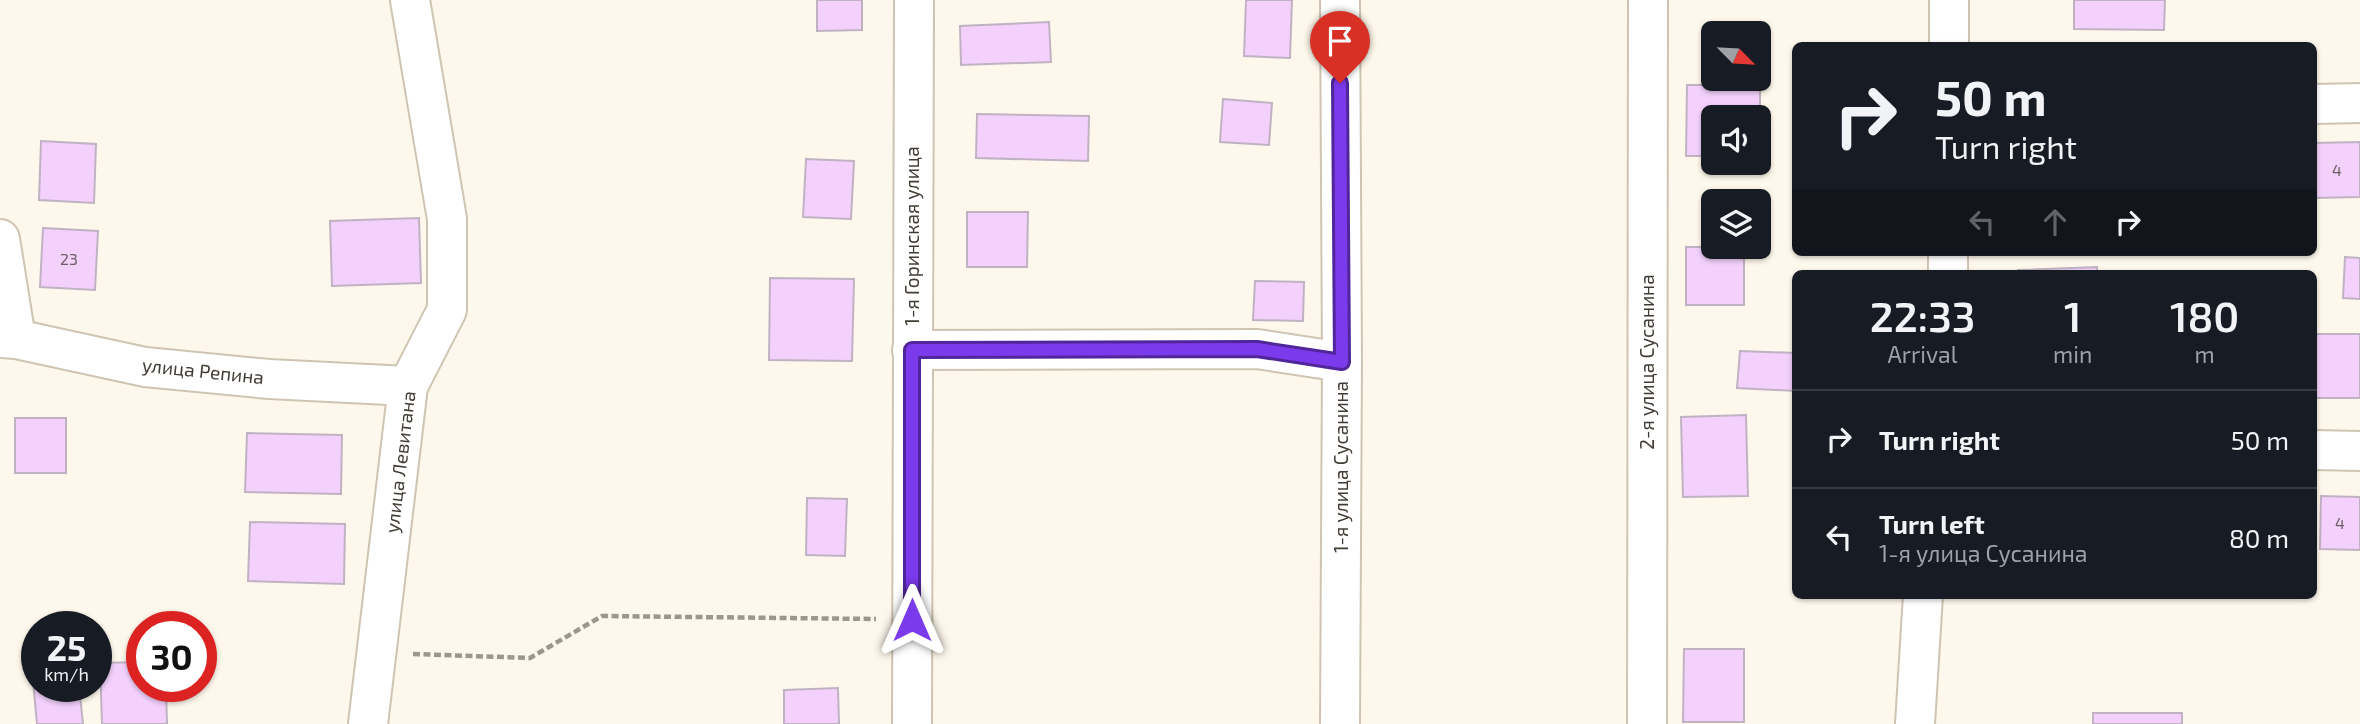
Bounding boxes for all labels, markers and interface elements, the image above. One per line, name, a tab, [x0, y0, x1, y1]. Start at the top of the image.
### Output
pin	[1310, 11, 1370, 83]
north arrow	[1701, 21, 1771, 91]
map controls	[1701, 21, 1771, 259]
icon: arrive	[1321, 22, 1359, 60]
text: 50 m	[1935, 67, 2047, 126]
icon: right	[1820, 70, 1911, 161]
button: sound	[1701, 105, 1771, 175]
text: Turn right	[1935, 127, 2077, 165]
street label: 1-я Горинская улица	[900, 146, 924, 326]
house number: 4	[2332, 160, 2342, 179]
button: layers	[1701, 189, 1771, 259]
icon: left	[1963, 203, 2001, 241]
icon: ahead	[2036, 203, 2074, 241]
icon: right	[2109, 203, 2147, 241]
house number: 23	[60, 249, 78, 268]
street label: 2-я улица Сусанина	[1635, 274, 1659, 450]
text: 22:33	[1870, 290, 1975, 340]
text: 1	[2064, 290, 2081, 340]
text: 180	[2170, 290, 2239, 340]
text: Arrival	[1888, 340, 1958, 368]
text: min	[2053, 340, 2092, 368]
text: m	[2195, 340, 2215, 368]
street label: улица Репина	[141, 353, 265, 389]
street label: 1-я улица Сусанина	[1329, 381, 1353, 553]
street label: улица Левитана	[379, 390, 421, 534]
icon: right	[1820, 420, 1858, 458]
text: Turn right	[1879, 424, 2000, 455]
text: 50 m	[2231, 424, 2289, 455]
text: Turn left	[1879, 508, 1985, 539]
house number: 4	[2335, 513, 2345, 532]
icon: left	[1820, 518, 1858, 556]
text: 80 m	[2229, 522, 2289, 553]
text: 1-я улица Сусанина	[1879, 539, 2087, 567]
position arrow	[875, 583, 949, 657]
speed limit sign: 30	[126, 611, 217, 702]
text: 25	[47, 626, 86, 668]
text: km/h	[44, 663, 89, 685]

